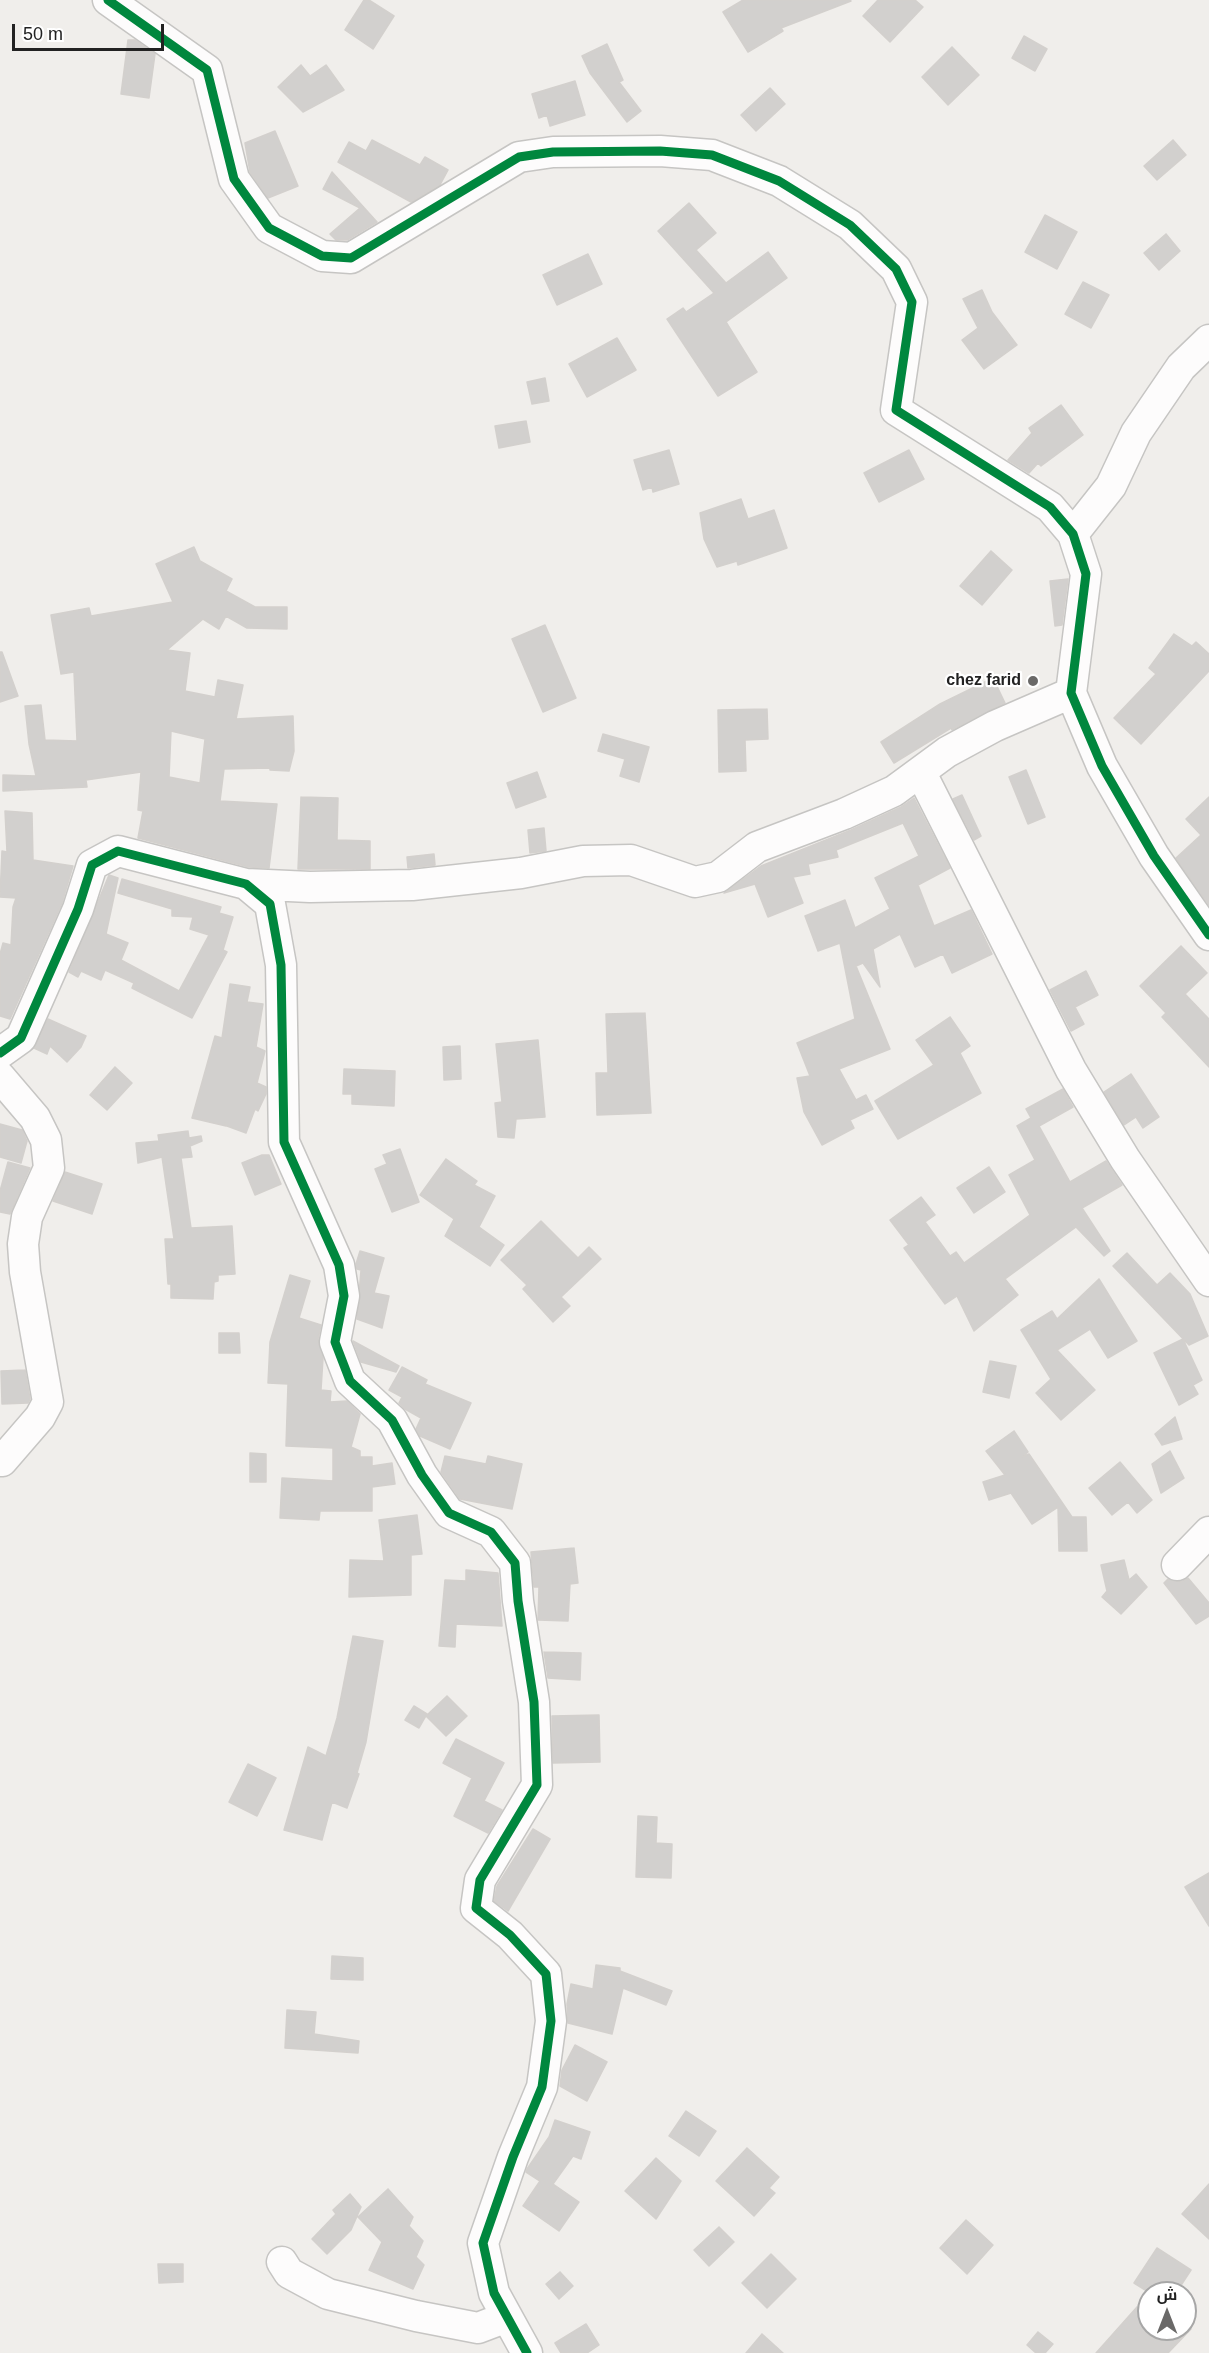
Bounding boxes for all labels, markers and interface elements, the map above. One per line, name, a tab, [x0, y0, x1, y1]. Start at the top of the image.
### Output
scale bar	[15, 12, 166, 50]
text: 50 m	[23, 24, 63, 44]
place label: chez farid	[946, 671, 1021, 691]
marker: chez farid	[1026, 674, 1040, 688]
north arrow	[1137, 2281, 1197, 2341]
text: ش	[1157, 2286, 1177, 2303]

